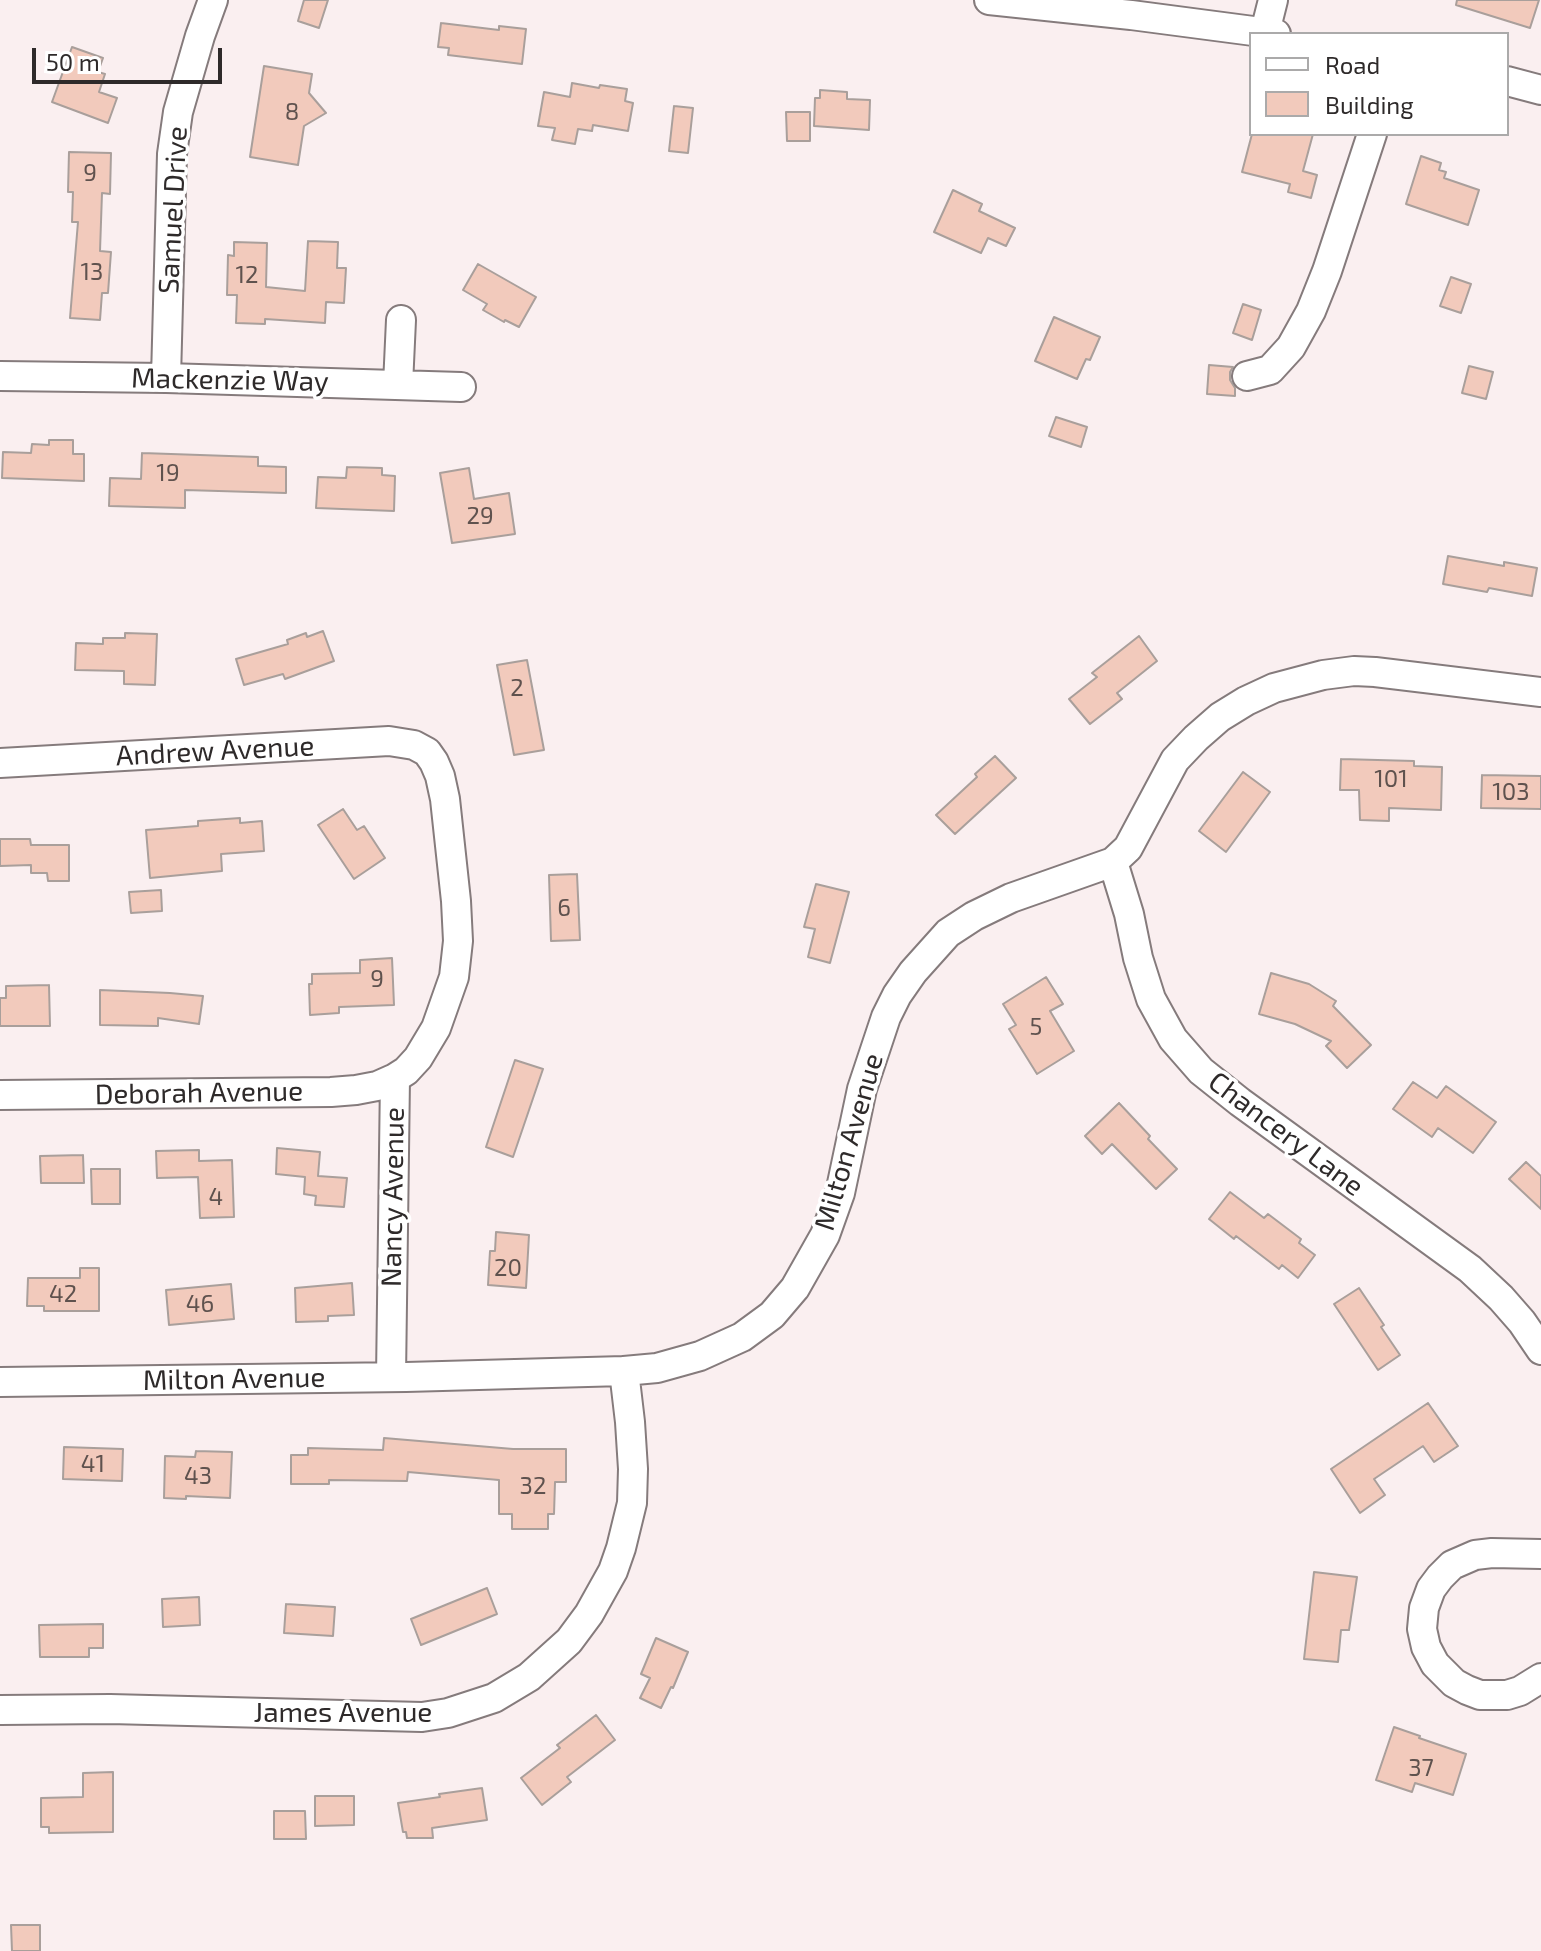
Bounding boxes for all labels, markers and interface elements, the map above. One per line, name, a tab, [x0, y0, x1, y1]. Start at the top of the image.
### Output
scale bar	[36, 32, 226, 82]
legend	[1249, 32, 1509, 136]
text: 50 m	[46, 47, 100, 76]
text: Road	[1325, 50, 1380, 79]
text: Building	[1325, 90, 1414, 119]
house number: 8	[285, 98, 299, 126]
street label: Samuel Drive	[152, 125, 194, 295]
house number: 9	[83, 159, 97, 187]
house number: 13	[81, 258, 103, 286]
house number: 12	[235, 261, 259, 289]
street label: Mackenzie Way	[131, 361, 329, 399]
house number: 19	[156, 459, 180, 487]
house number: 29	[466, 502, 494, 530]
house number: 2	[510, 674, 524, 702]
street label: Andrew Avenue	[115, 729, 315, 773]
house number: 101	[1374, 765, 1408, 793]
house number: 103	[1492, 778, 1530, 806]
house number: 6	[557, 894, 571, 922]
house number: 9	[370, 965, 384, 993]
house number: 5	[1030, 1013, 1042, 1041]
street label: Milton Avenue	[808, 1050, 890, 1234]
street label: Chancery Lane	[1202, 1065, 1370, 1203]
street label: Deborah Avenue	[95, 1074, 303, 1112]
street label: Nancy Avenue	[375, 1107, 411, 1287]
house number: 4	[209, 1183, 223, 1211]
house number: 20	[494, 1254, 522, 1282]
house number: 42	[49, 1280, 77, 1308]
house number: 46	[186, 1290, 214, 1318]
street label: Milton Avenue	[142, 1361, 326, 1397]
house number: 41	[81, 1450, 105, 1478]
house number: 43	[184, 1462, 212, 1490]
house number: 32	[520, 1472, 546, 1500]
street label: James Avenue	[254, 1696, 432, 1730]
house number: 37	[1408, 1754, 1434, 1782]

